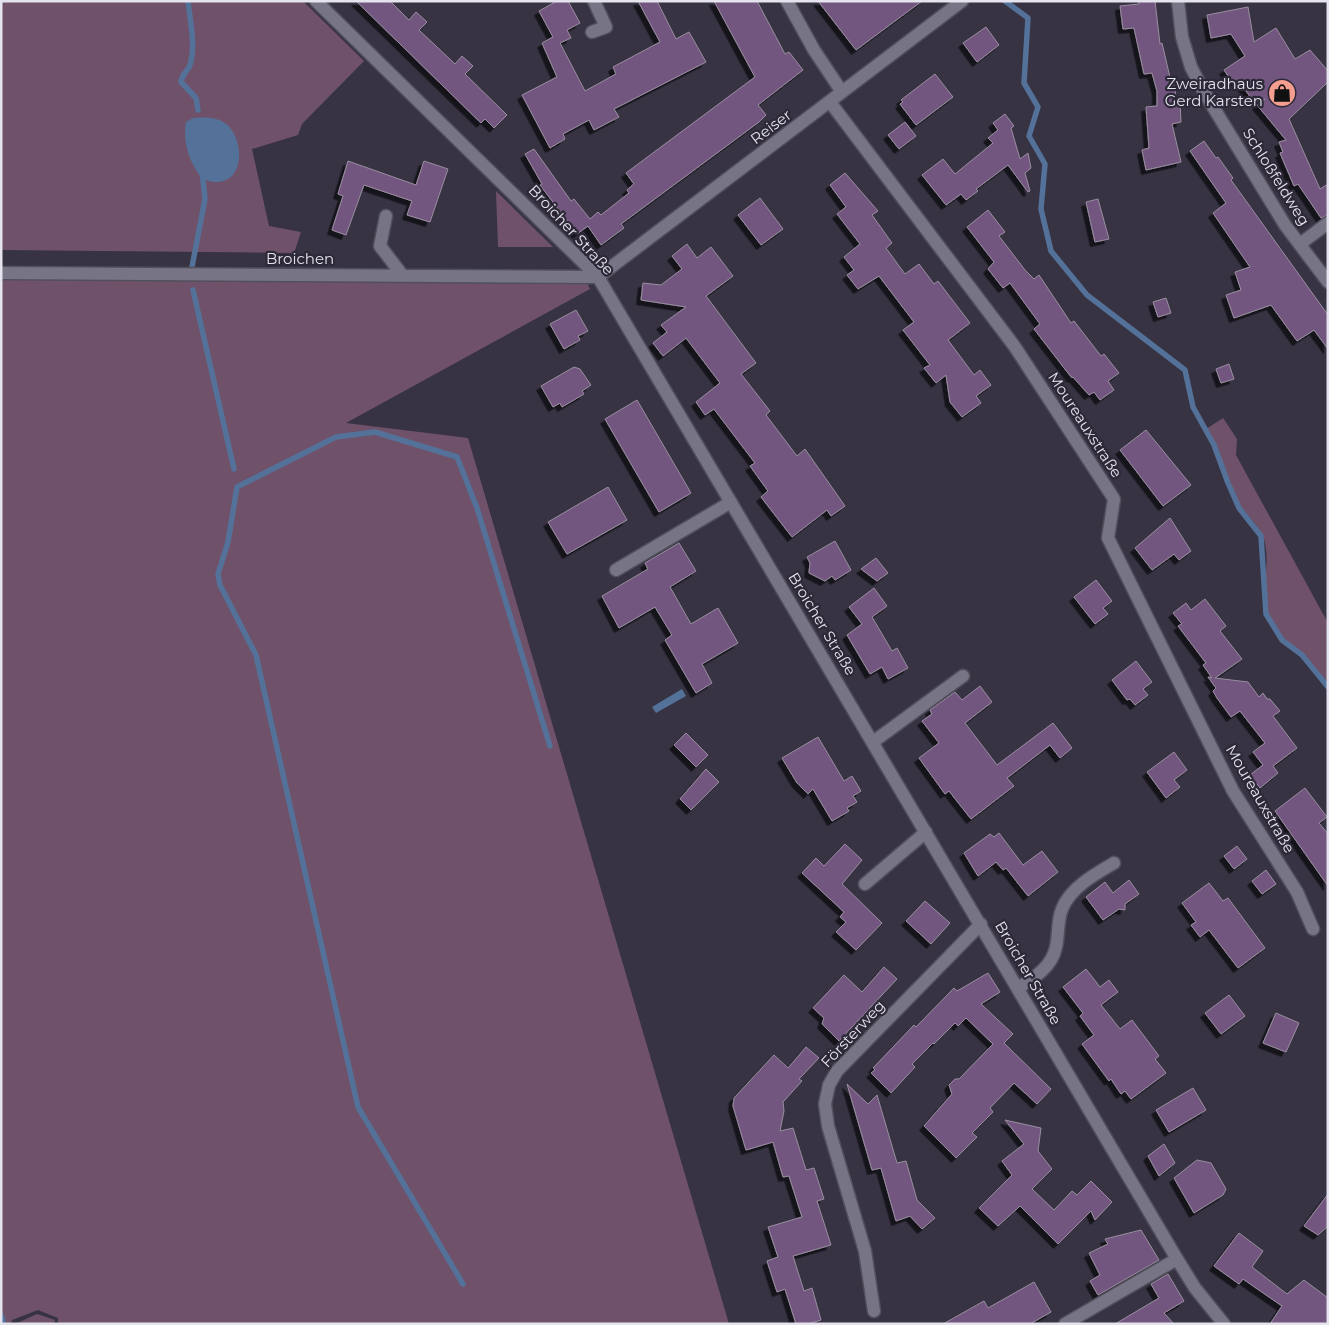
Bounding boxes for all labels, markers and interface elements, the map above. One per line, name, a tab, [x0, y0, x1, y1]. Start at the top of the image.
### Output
place label: Zweiradhaus Gerd Karsten	[1165, 74, 1263, 110]
shop icon: Zweiradhaus Gerd Karsten	[1267, 78, 1297, 108]
street label: Reiser	[746, 105, 795, 148]
street label: Schloßfeldweg	[1239, 124, 1314, 229]
street label: Broicher Straße	[525, 181, 618, 279]
street label: Broichen	[266, 249, 334, 268]
street label: Moureauxstraße	[1044, 368, 1127, 481]
street label: Broicher Straße	[784, 569, 861, 679]
street label: Moureauxstraße	[1222, 741, 1299, 856]
street label: Broicher Straße	[991, 917, 1066, 1028]
street label: Försterweg	[817, 996, 889, 1071]

